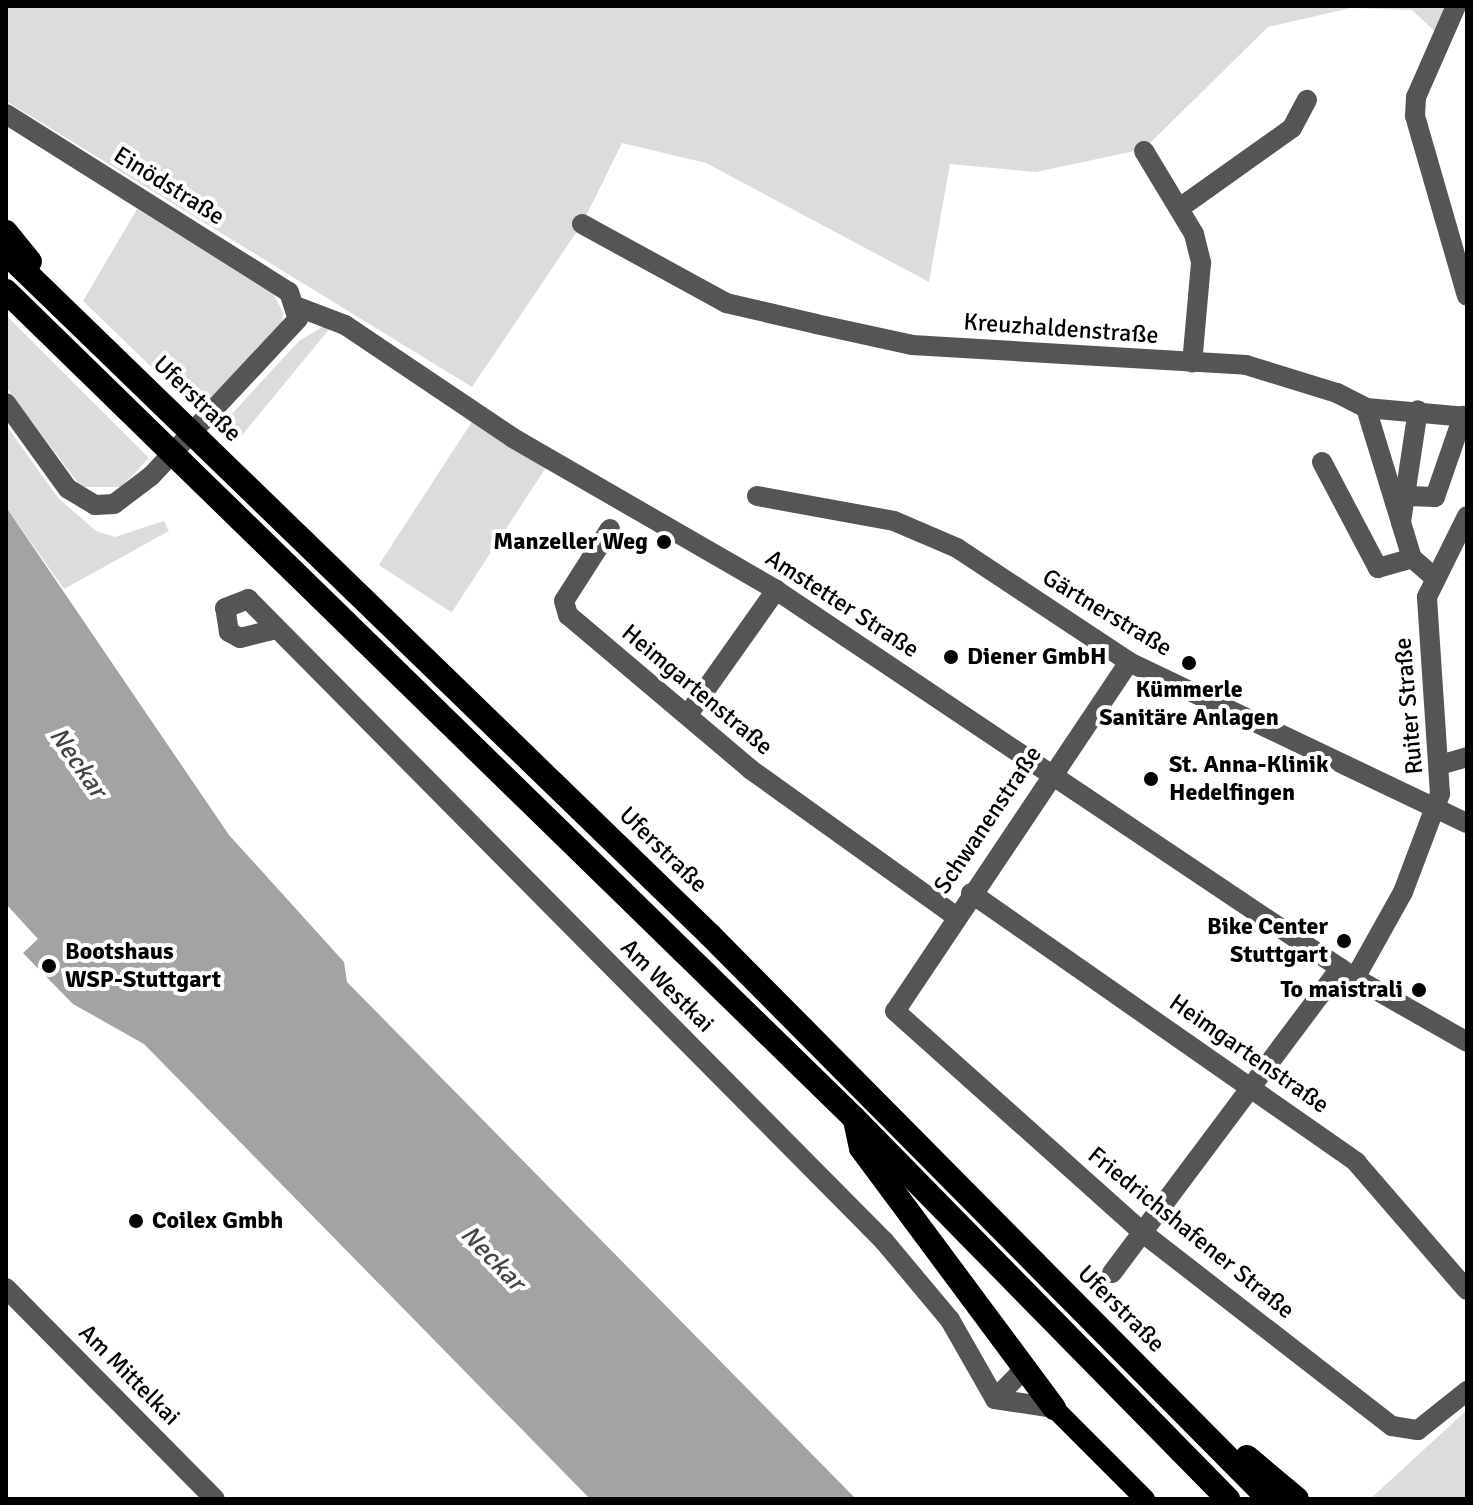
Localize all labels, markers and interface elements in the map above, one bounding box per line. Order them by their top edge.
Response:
street label: Einödstraße [108,141,230,231]
street label: Kreuzhaldenstraße [963,308,1159,350]
street label: Uferstraße [147,350,247,448]
place label: Manzeller Weg [493,528,648,556]
marker: Manzeller Weg [655,533,673,551]
street label: Amstetter Straße [760,544,924,664]
street label: Gärtnerstraße [1037,563,1177,663]
street label: Heimgartenstraße [616,619,778,761]
street label: Ruiter Straße [1389,636,1429,776]
place label: Diener GmbH [967,643,1106,671]
marker: Diener GmbH [942,648,960,666]
marker: Kümmerle Sanitäre Anlagen [1180,654,1198,672]
place label: Kümmerle Sanitäre Anlagen [1099,676,1279,732]
water label: Neckar [42,722,112,804]
street label: Schwanenstraße [928,741,1048,899]
place label: St. Anna-Klinik Hedelfingen [1169,751,1329,807]
marker: St. Anna-Klinik Hedelfingen [1140,768,1162,790]
street label: Uferstraße [613,801,713,899]
place label: Bike Center Stuttgart [1207,913,1328,969]
marker: Bike Center Stuttgart [1335,932,1353,950]
street label: Am Westkai [614,933,720,1039]
place label: Bootshaus WSP-Stuttgart [65,938,221,994]
marker: Bootshaus WSP-Stuttgart [40,957,58,975]
place label: To maistrali [1280,976,1403,1004]
marker: To maistrali [1410,981,1428,999]
street label: Heimgartenstraße [1164,988,1334,1120]
street label: Friedrichshafener Straße [1082,1141,1300,1325]
place label: Coilex Gmbh [152,1207,283,1235]
marker: Coilex Gmbh [127,1212,145,1230]
water label: Neckar [453,1220,531,1298]
street label: Uferstraße [1071,1259,1171,1359]
street label: Am Mittelkai [72,1318,186,1432]

